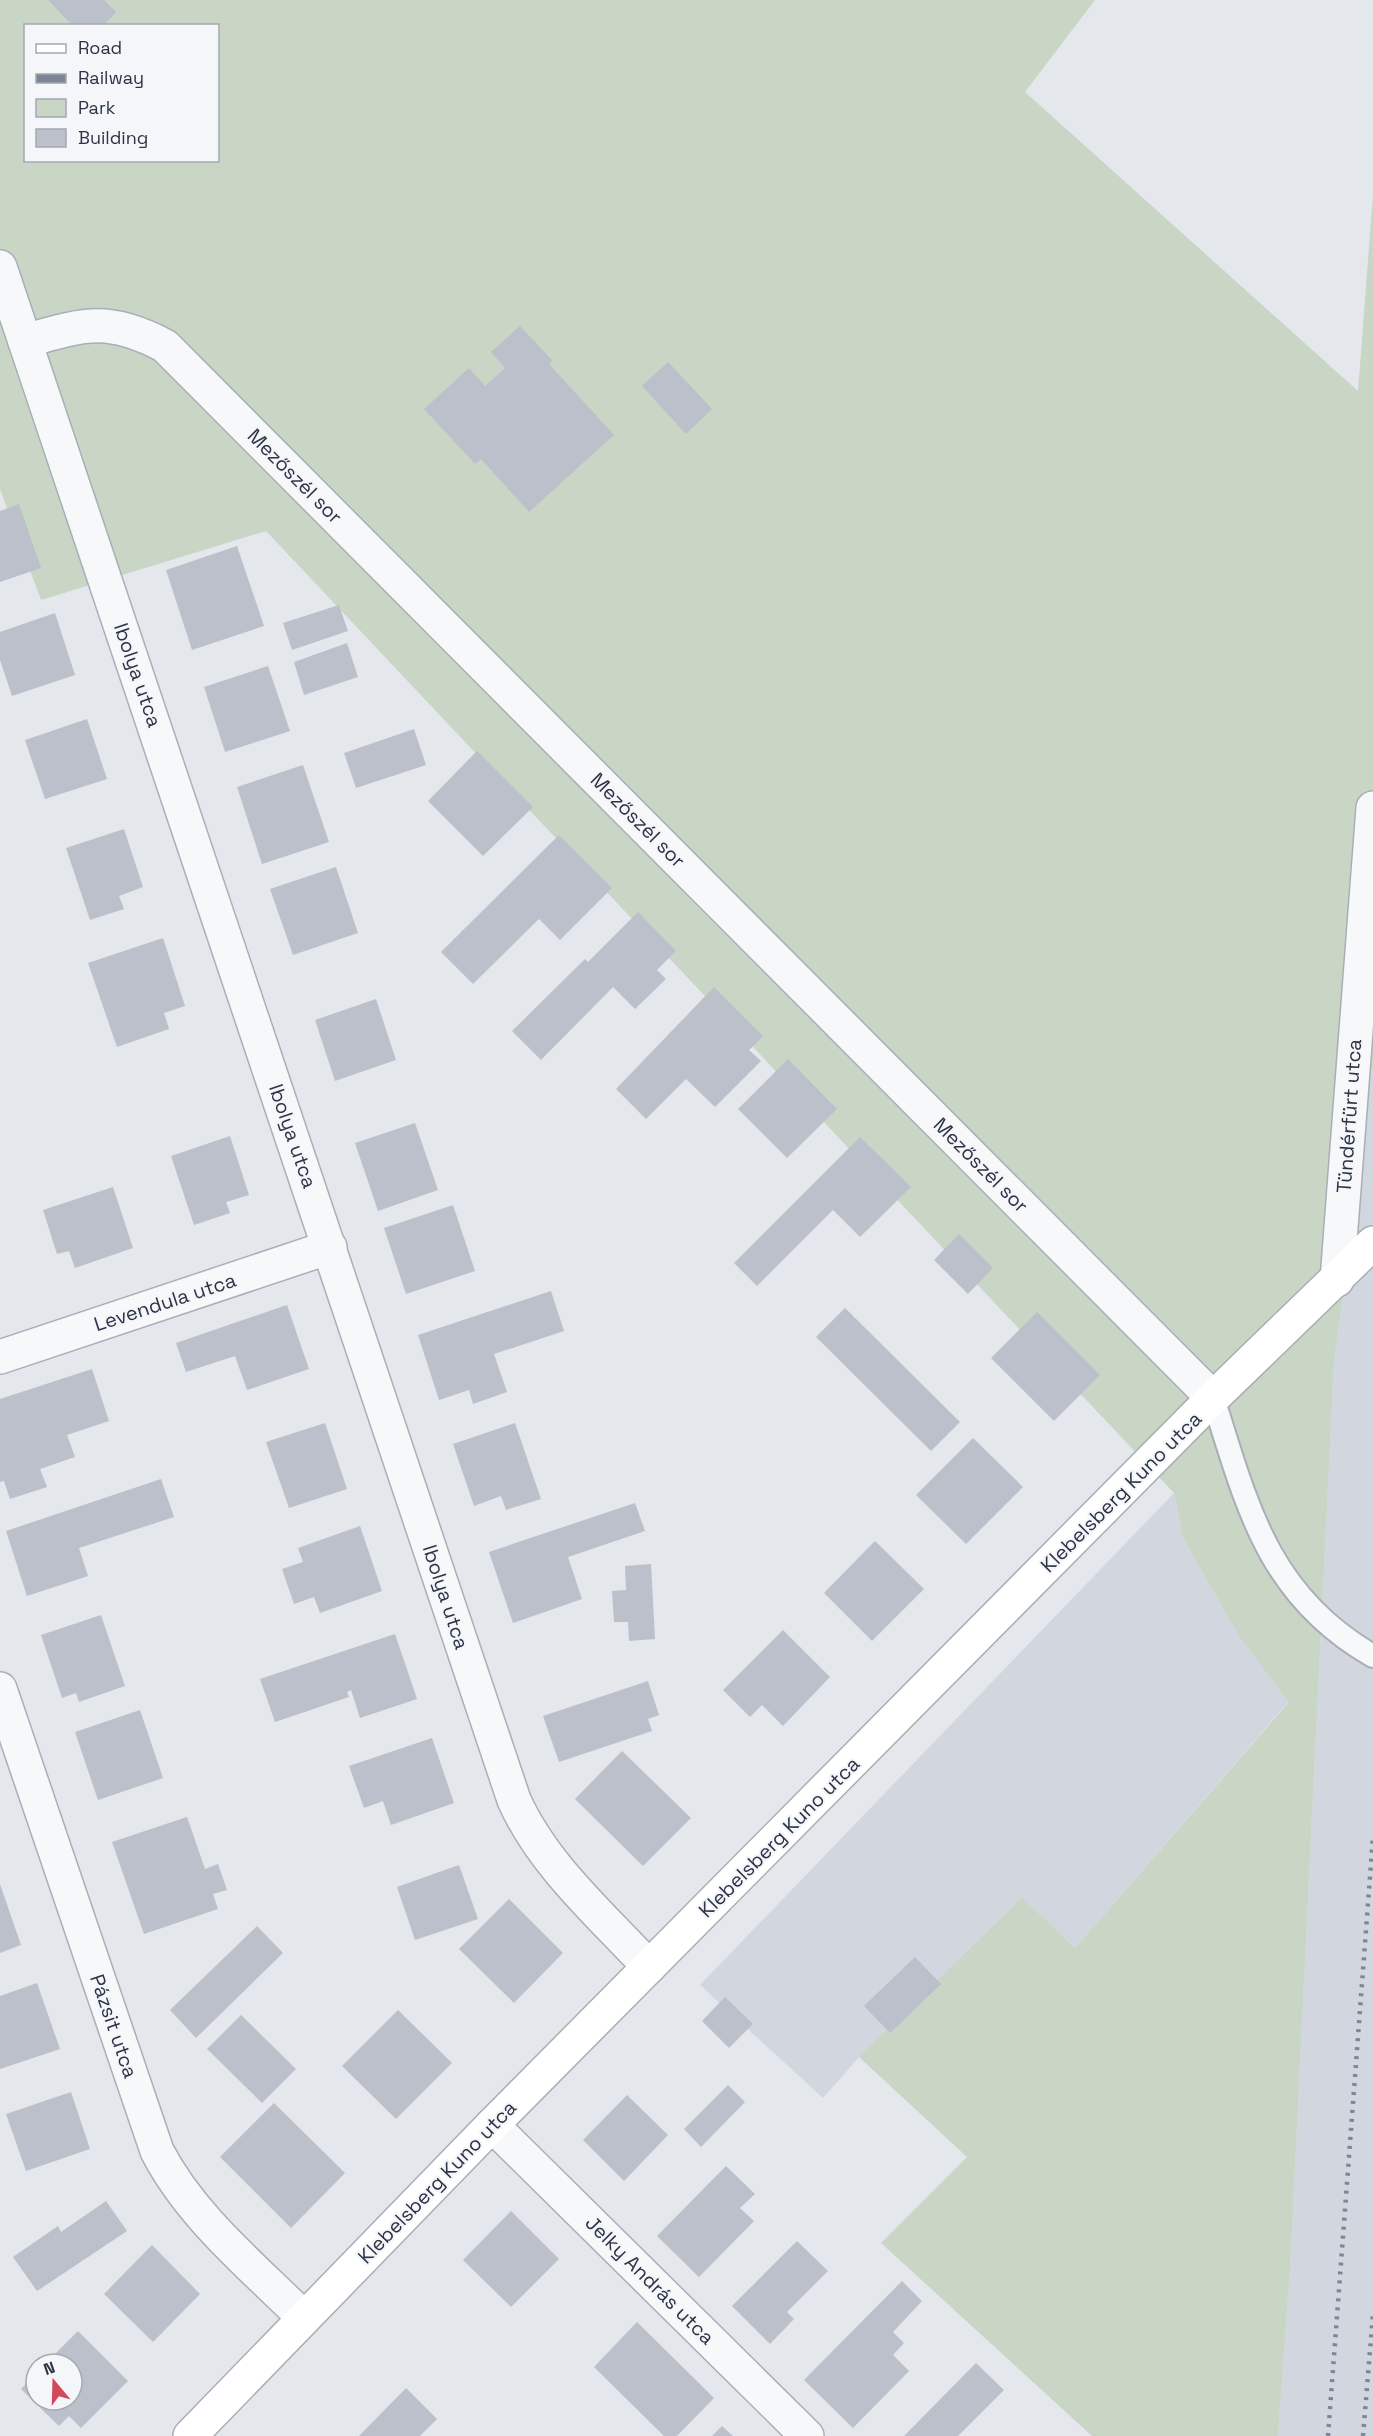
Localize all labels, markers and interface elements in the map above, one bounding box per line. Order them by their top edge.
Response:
legend [24,24,219,162]
text: Road [78,36,122,59]
text: Railway [78,66,144,89]
text: Park [78,96,116,119]
text: Building [78,126,148,149]
street label: Mezőszél sor [242,423,348,529]
street label: Ibolya utca [108,619,168,731]
street label: Mezőszél sor [585,767,691,873]
street label: Tündérfürt utca [1331,1038,1367,1194]
street label: Ibolya utca [263,1080,323,1192]
street label: Mezőszél sor [928,1112,1034,1218]
street label: Levendula utca [91,1267,239,1337]
street label: Klebelsberg Kuno utca [1035,1406,1207,1578]
street label: Ibolya utca [417,1541,475,1653]
street label: Klebelsberg Kuno utca [693,1751,865,1923]
street label: Pázsit utca [84,1971,144,2081]
street label: Klebelsberg Kuno utca [352,2095,522,2269]
street label: Jelky András utca [580,2210,720,2350]
north arrow [24,2352,84,2412]
text: N [41,2357,58,2380]

